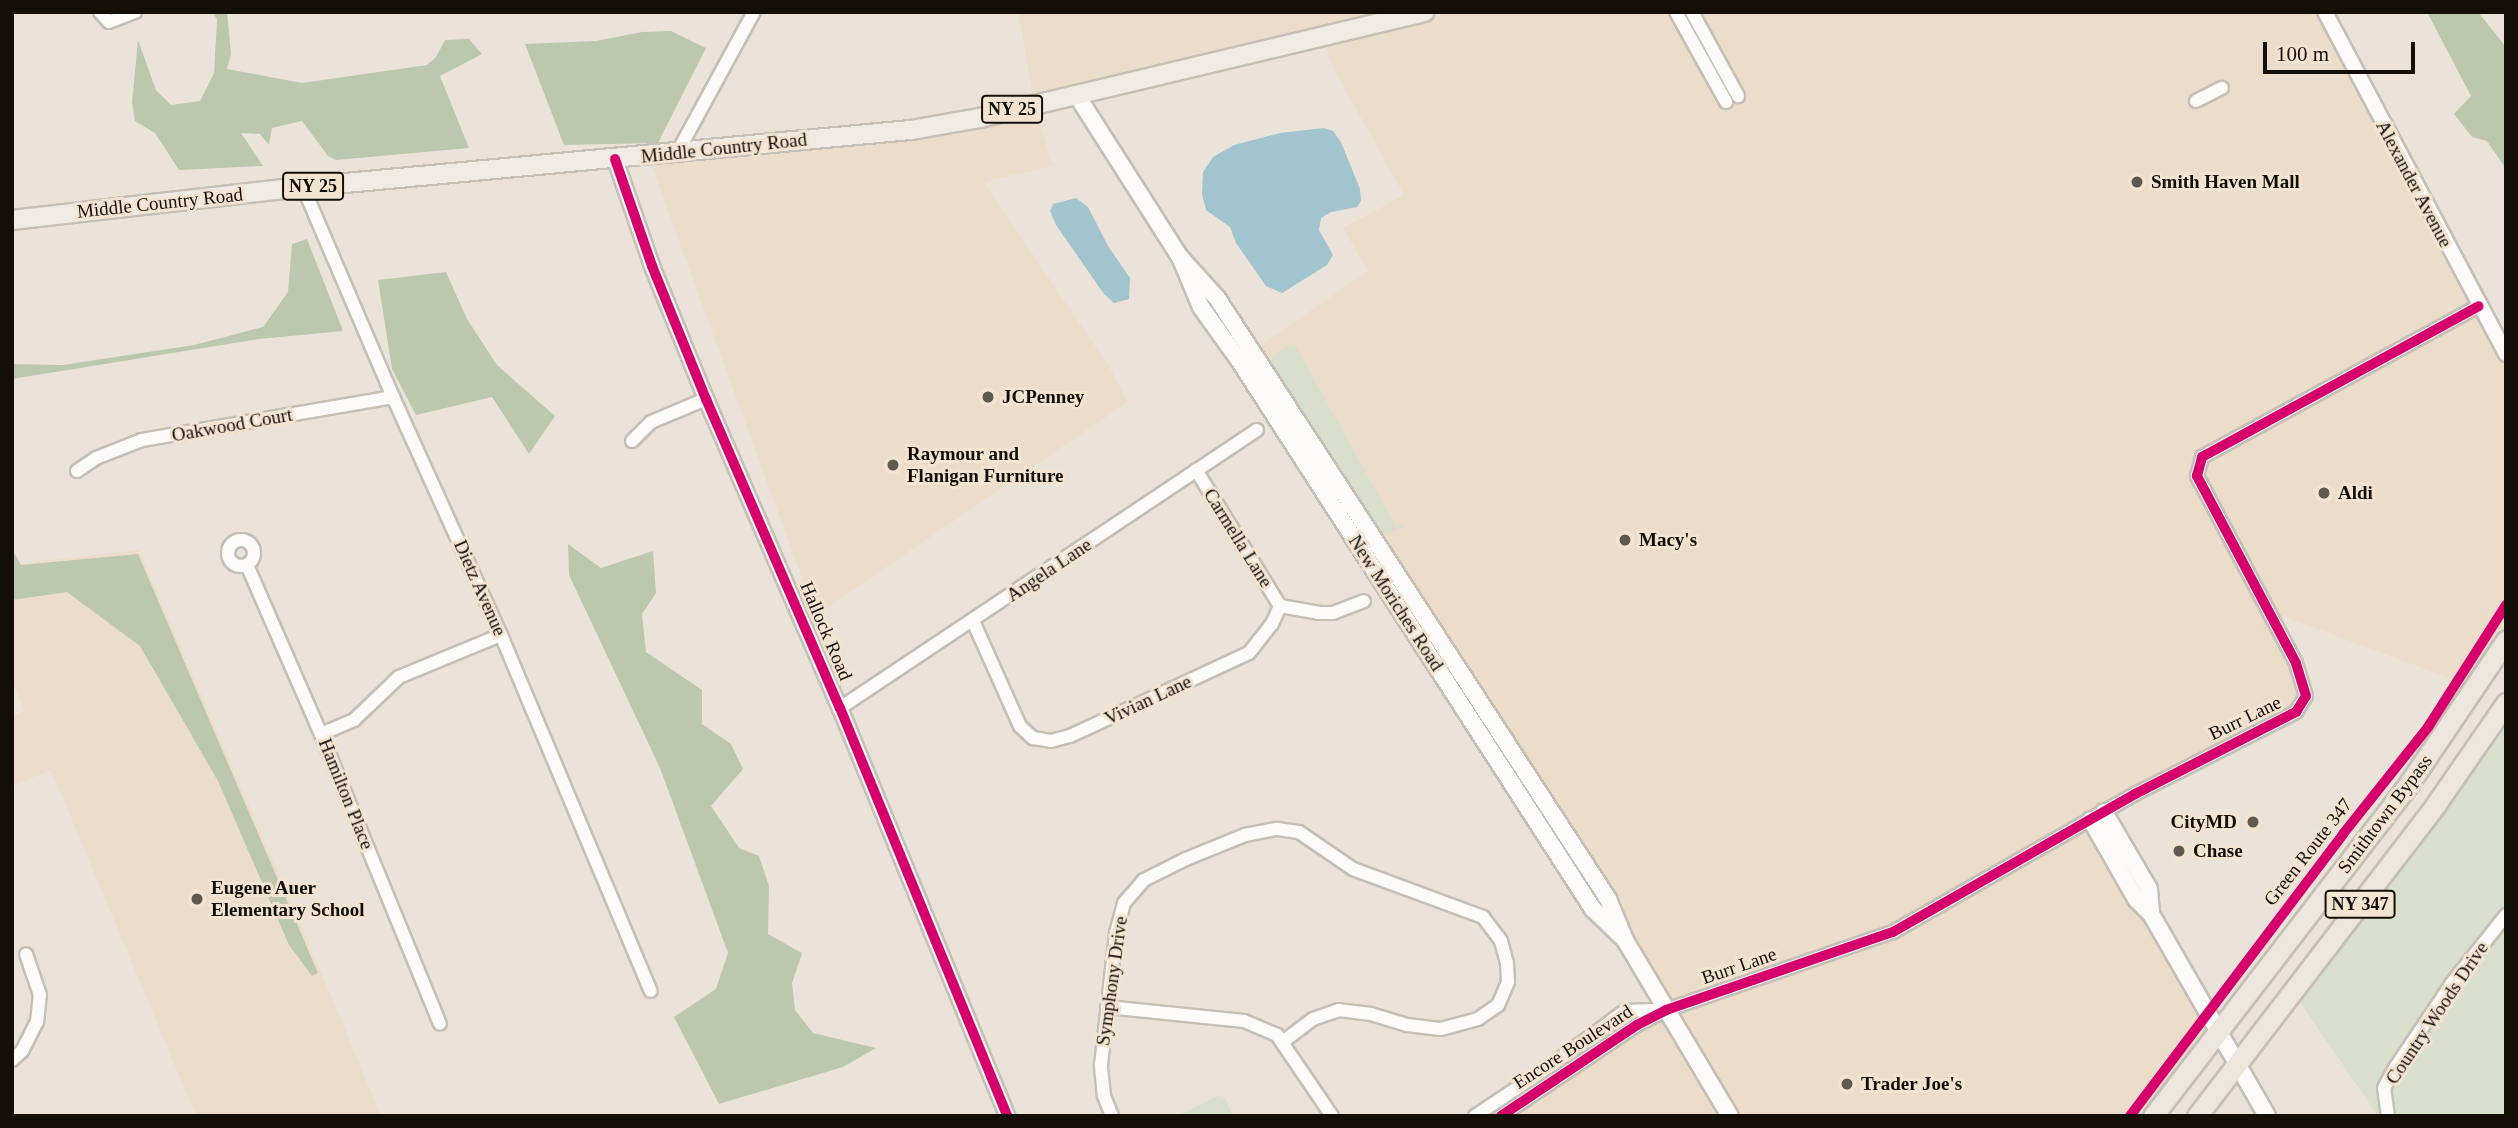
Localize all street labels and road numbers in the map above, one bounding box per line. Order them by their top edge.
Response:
road number: NY 25 [981,94,1044,124]
street label: Alexander Avenue [2371,116,2457,252]
street label: Middle Country Road [640,128,808,168]
road number: NY 25 [282,172,344,201]
street label: Middle Country Road [76,183,244,223]
street label: Oakwood Court [170,403,294,447]
street label: Carmella Lane [1199,484,1277,592]
street label: New Moriches Road [1344,531,1448,675]
street label: Angela Lane [1002,533,1096,607]
street label: Dietz Avenue [449,536,511,640]
street label: Hallock Road [795,578,857,684]
street label: Vivian Lane [1101,670,1195,730]
street label: Burr Lane [2205,691,2285,745]
street label: Hamilton Place [313,735,379,853]
street label: Smithtown Bypass [2333,750,2437,878]
street label: Green Route 347 [2259,794,2357,910]
road number: NY 347 [2323,890,2397,918]
street label: Symphony Drive [1092,915,1132,1047]
street label: Country Woods Drive [2381,937,2493,1089]
street label: Burr Lane [1699,943,1779,989]
street label: Encore Boulevard [1509,1000,1637,1094]

